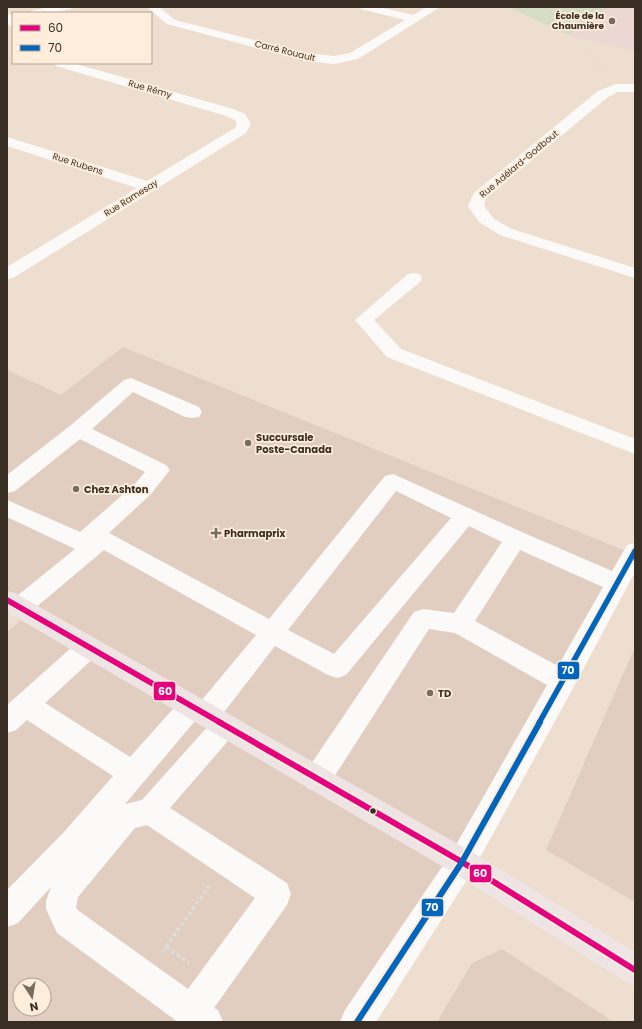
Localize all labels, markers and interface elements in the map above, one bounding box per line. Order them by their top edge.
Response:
place label: École de la Chaumière [552,10,604,32]
legend [12,12,152,64]
marker: École de la Chaumière [607,16,617,26]
text: 60 [48,19,63,36]
street label: Carré Rouault [253,38,317,64]
text: 70 [48,39,62,56]
street label: Rue Rémy [127,77,173,101]
street label: Rue Adélard-Godbout [477,127,561,201]
street label: Rue Rubens [51,150,105,178]
street label: Rue Ramesay [102,177,160,219]
place label: Succursale Poste-Canada [256,430,332,457]
marker: Succursale Poste-Canada [243,438,253,448]
place label: Chez Ashton [84,482,149,497]
marker: Chez Ashton [71,484,81,494]
place label: Pharmaprix [224,526,285,541]
marker: Pharmaprix [211,528,221,538]
line badge: 70 [557,661,580,680]
text: 70 [561,662,575,678]
line badge: 60 [153,681,176,701]
text: 60 [158,683,172,699]
place label: TD [438,686,451,701]
marker: TD [425,688,435,698]
unlabelled marker [368,806,378,816]
line badge: 60 [469,864,492,883]
text: 60 [473,865,487,881]
line badge: 70 [421,898,444,917]
text: 70 [425,899,439,915]
north arrow [12,977,52,1017]
text: N [28,998,40,1015]

